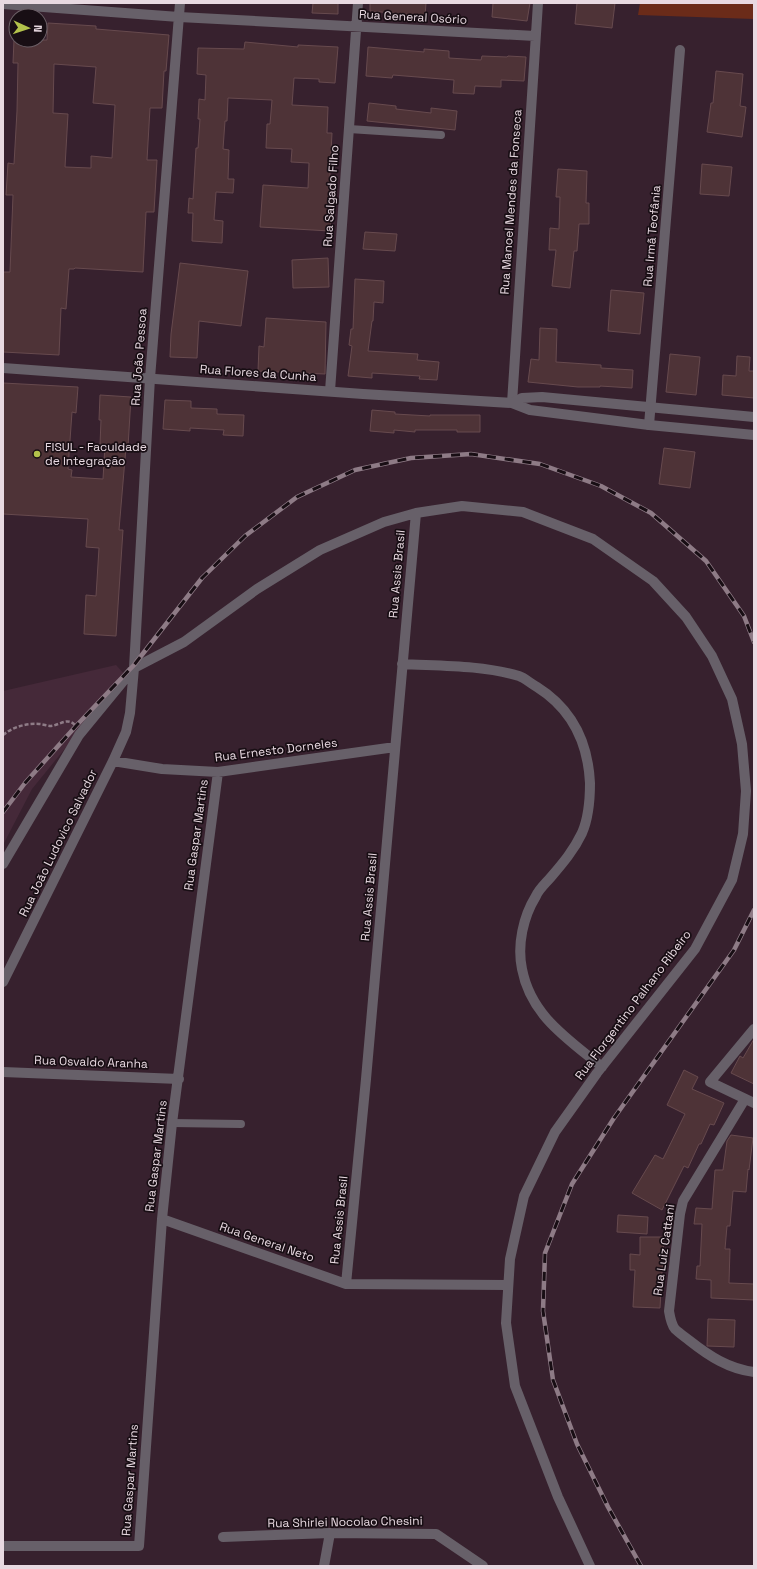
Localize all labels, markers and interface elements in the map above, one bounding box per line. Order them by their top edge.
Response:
street label: Rua General Osório [359,6,467,28]
north arrow [8,8,48,48]
text: N [31,24,45,33]
street label: Rua Manoel Mendes da Fonseca [497,109,525,295]
street label: Rua Salgado Filho [319,145,343,247]
street label: Rua Irmã Teofânia [640,185,664,287]
street label: Rua João Pessoa [128,308,150,406]
street label: Rua Flores da Cunha [199,361,317,385]
place label: FISUL - Faculdade de Integração [45,439,147,469]
marker: FISUL - Faculdade de Integração [32,449,42,459]
street label: Rua Assis Brasil [385,529,409,619]
street label: Rua Ernesto Dorneles [214,735,338,765]
street label: Rua João Ludovico Salvador [15,766,101,919]
street label: Rua Gaspar Martins [180,778,212,892]
street label: Rua Assis Brasil [357,852,381,942]
street label: Rua Florgentino Palhano Ribeiro [571,927,695,1083]
street label: Rua Osvaldo Aranha [34,1052,148,1072]
street label: Rua Gaspar Martins [141,1099,171,1213]
street label: Rua Assis Brasil [326,1175,352,1265]
street label: Rua Luiz Cattani [650,1203,678,1297]
street label: Rua General Neto [218,1218,316,1266]
street label: Rua Gaspar Martins [118,1423,142,1537]
street label: Rua Shirlei Nocolao Chesini [267,1513,423,1531]

